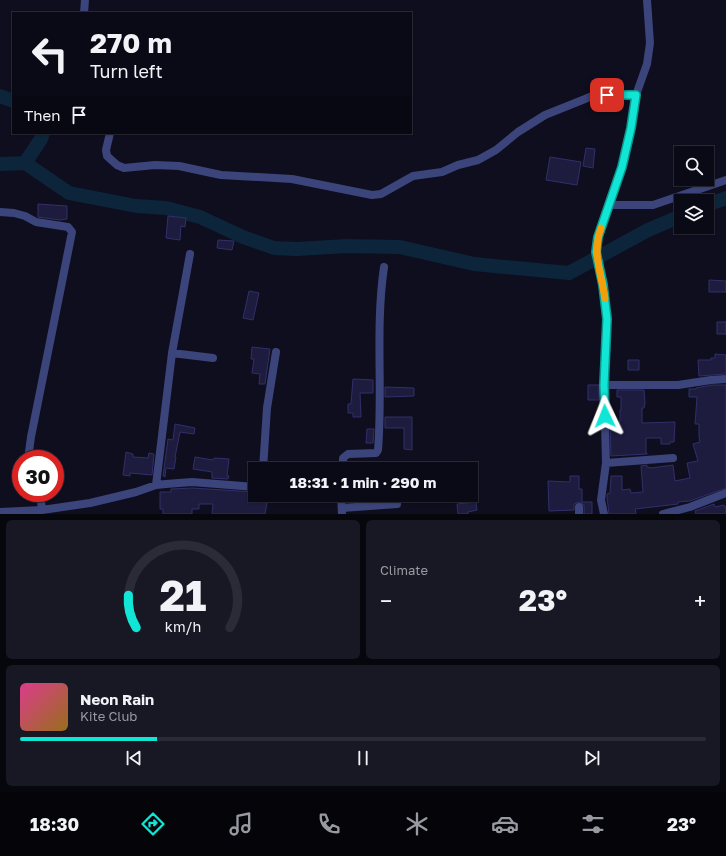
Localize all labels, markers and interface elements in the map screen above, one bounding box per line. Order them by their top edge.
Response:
text: 270 m [90,26,172,59]
icon: left [24,28,76,80]
text: Turn left [90,60,163,82]
pin [590,78,624,112]
icon: arrive [596,84,618,106]
icon: arrive [68,104,90,126]
text: Then [24,106,60,124]
map controls [674,146,714,234]
button: search [674,146,714,186]
button: layers [674,194,714,234]
position arrow [584,395,626,437]
speed limit sign: 30 [12,450,64,502]
text: 18:31 · 1 min · 290 m [290,473,436,491]
text: Climate [380,562,428,578]
text: 21 [160,569,206,619]
text: 23° [519,582,567,618]
text: − [380,587,392,614]
text: + [694,587,706,614]
text: km/h [165,617,201,634]
text: Neon Rain [80,690,154,708]
text: Kite Club [80,708,137,724]
icon: previous [123,747,145,769]
icon: pause [352,747,374,769]
icon: next [581,747,603,769]
icon: directions [139,810,167,838]
icon: music [227,810,255,838]
icon: phone [315,810,343,838]
icon: climate [403,810,431,838]
icon: car [491,810,519,838]
icon: filters [579,810,607,838]
text: 18:30 [30,813,79,835]
text: 23° [667,813,696,835]

